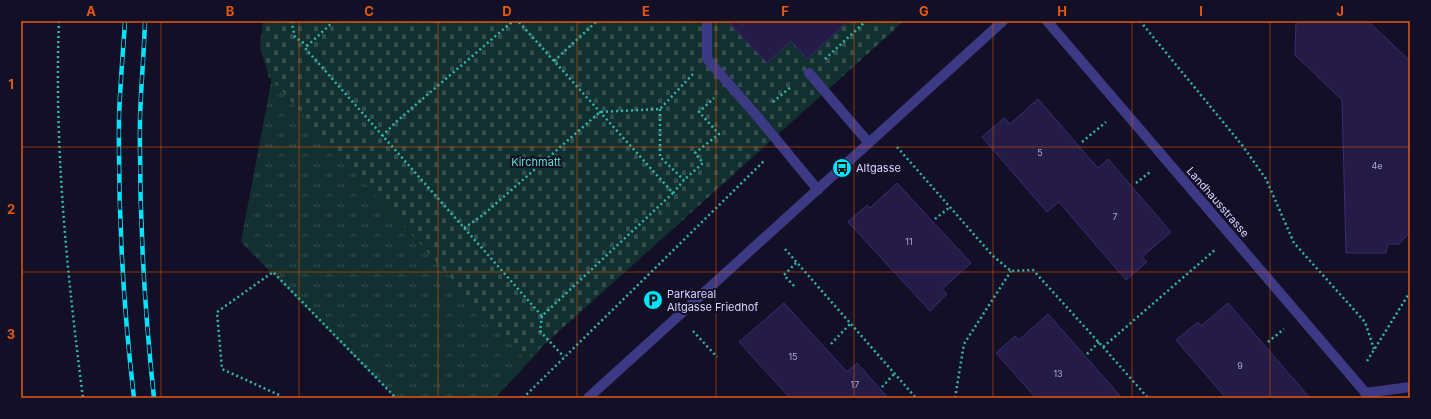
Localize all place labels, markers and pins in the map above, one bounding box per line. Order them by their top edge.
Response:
bus stop icon: Altgasse [831,157,853,179]
place label: Altgasse [856,161,901,175]
place label: Parkareal Altgasse Friedhof [667,287,758,314]
parking icon: Parkareal Altgasse Friedhof [642,289,664,311]

